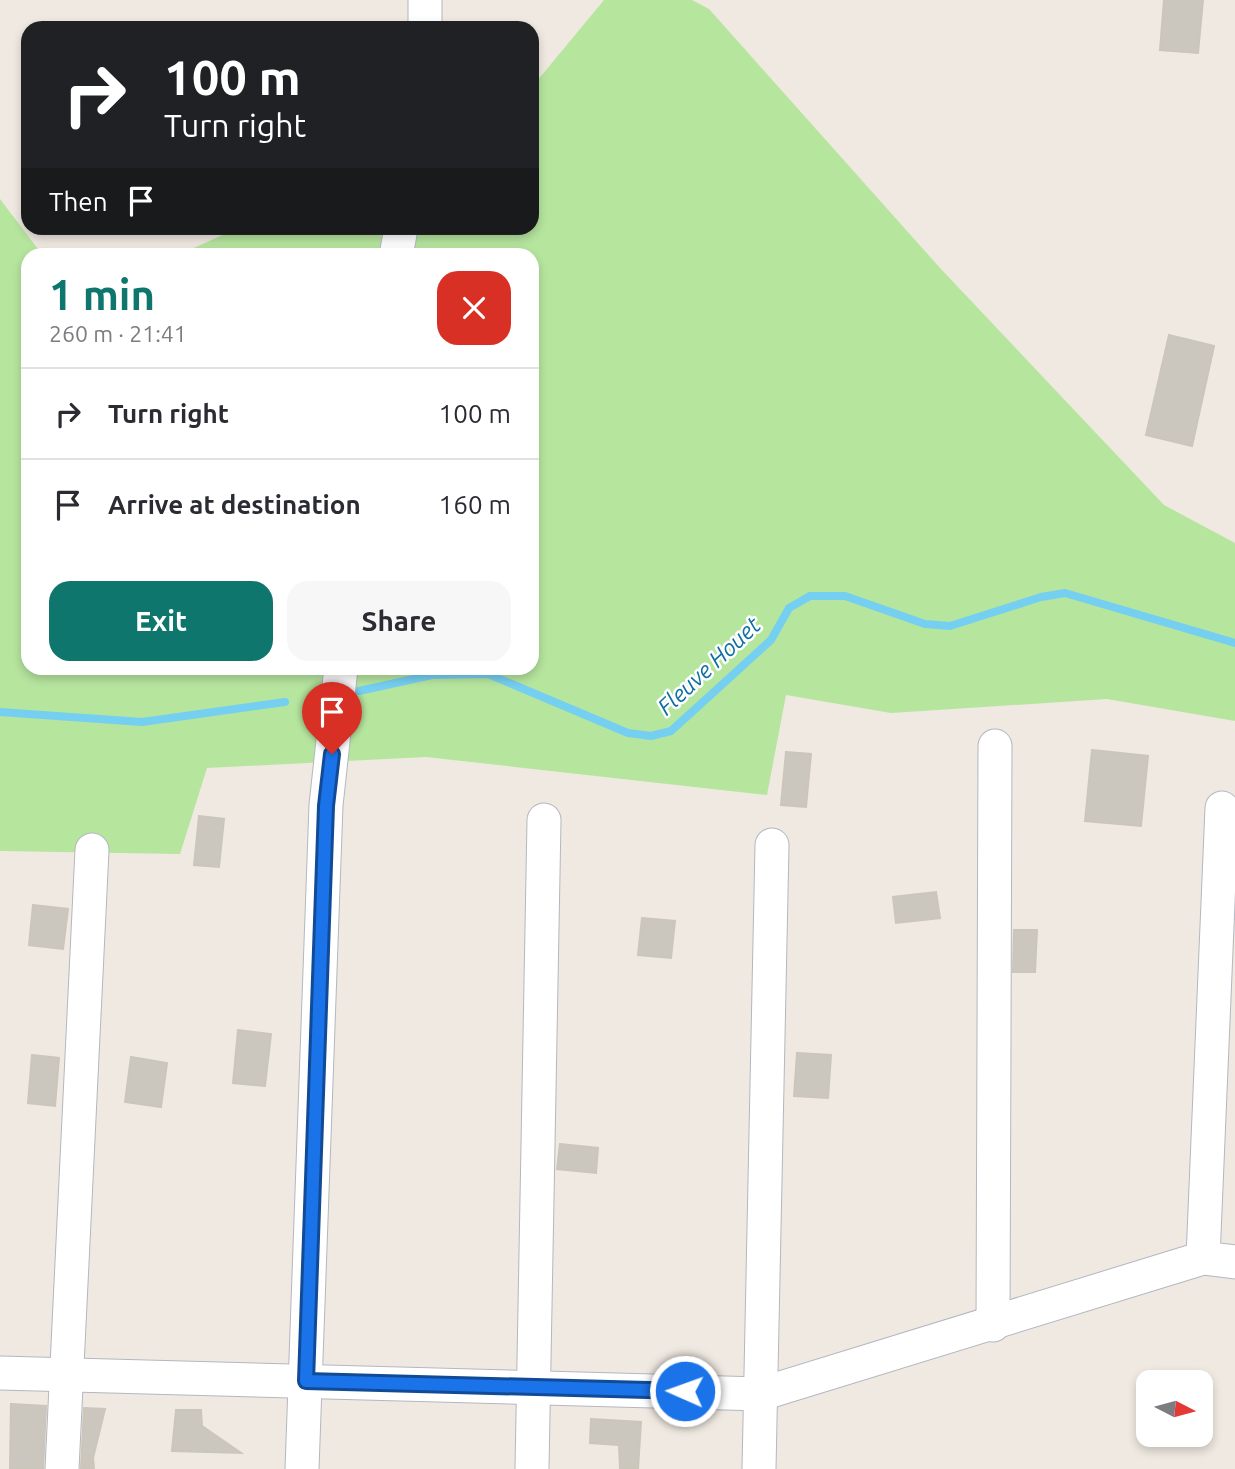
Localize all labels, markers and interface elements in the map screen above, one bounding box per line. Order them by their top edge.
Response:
icon: right [49,49,140,140]
text: 100 m [164,49,301,104]
text: Turn right [164,107,306,143]
icon: arrive [122,182,160,220]
text: Then [49,187,108,216]
text: 1 min [49,271,155,318]
button: close [437,271,511,345]
text: 260 m · 21:41 [49,321,187,346]
icon: right [49,395,87,433]
text: Turn right [108,399,229,428]
text: 100 m [439,399,511,428]
icon: arrive [49,486,87,524]
text: Arrive at destination [108,490,361,519]
text: 160 m [439,490,511,519]
button: Exit [49,581,273,661]
button: Share [287,581,511,661]
water label: Fleuve Houet [652,611,766,719]
pin [302,682,362,754]
icon: arrive [313,693,351,731]
position arrow [648,1354,722,1428]
north arrow [1136,1370,1213,1447]
map controls [1136,1370,1213,1447]

